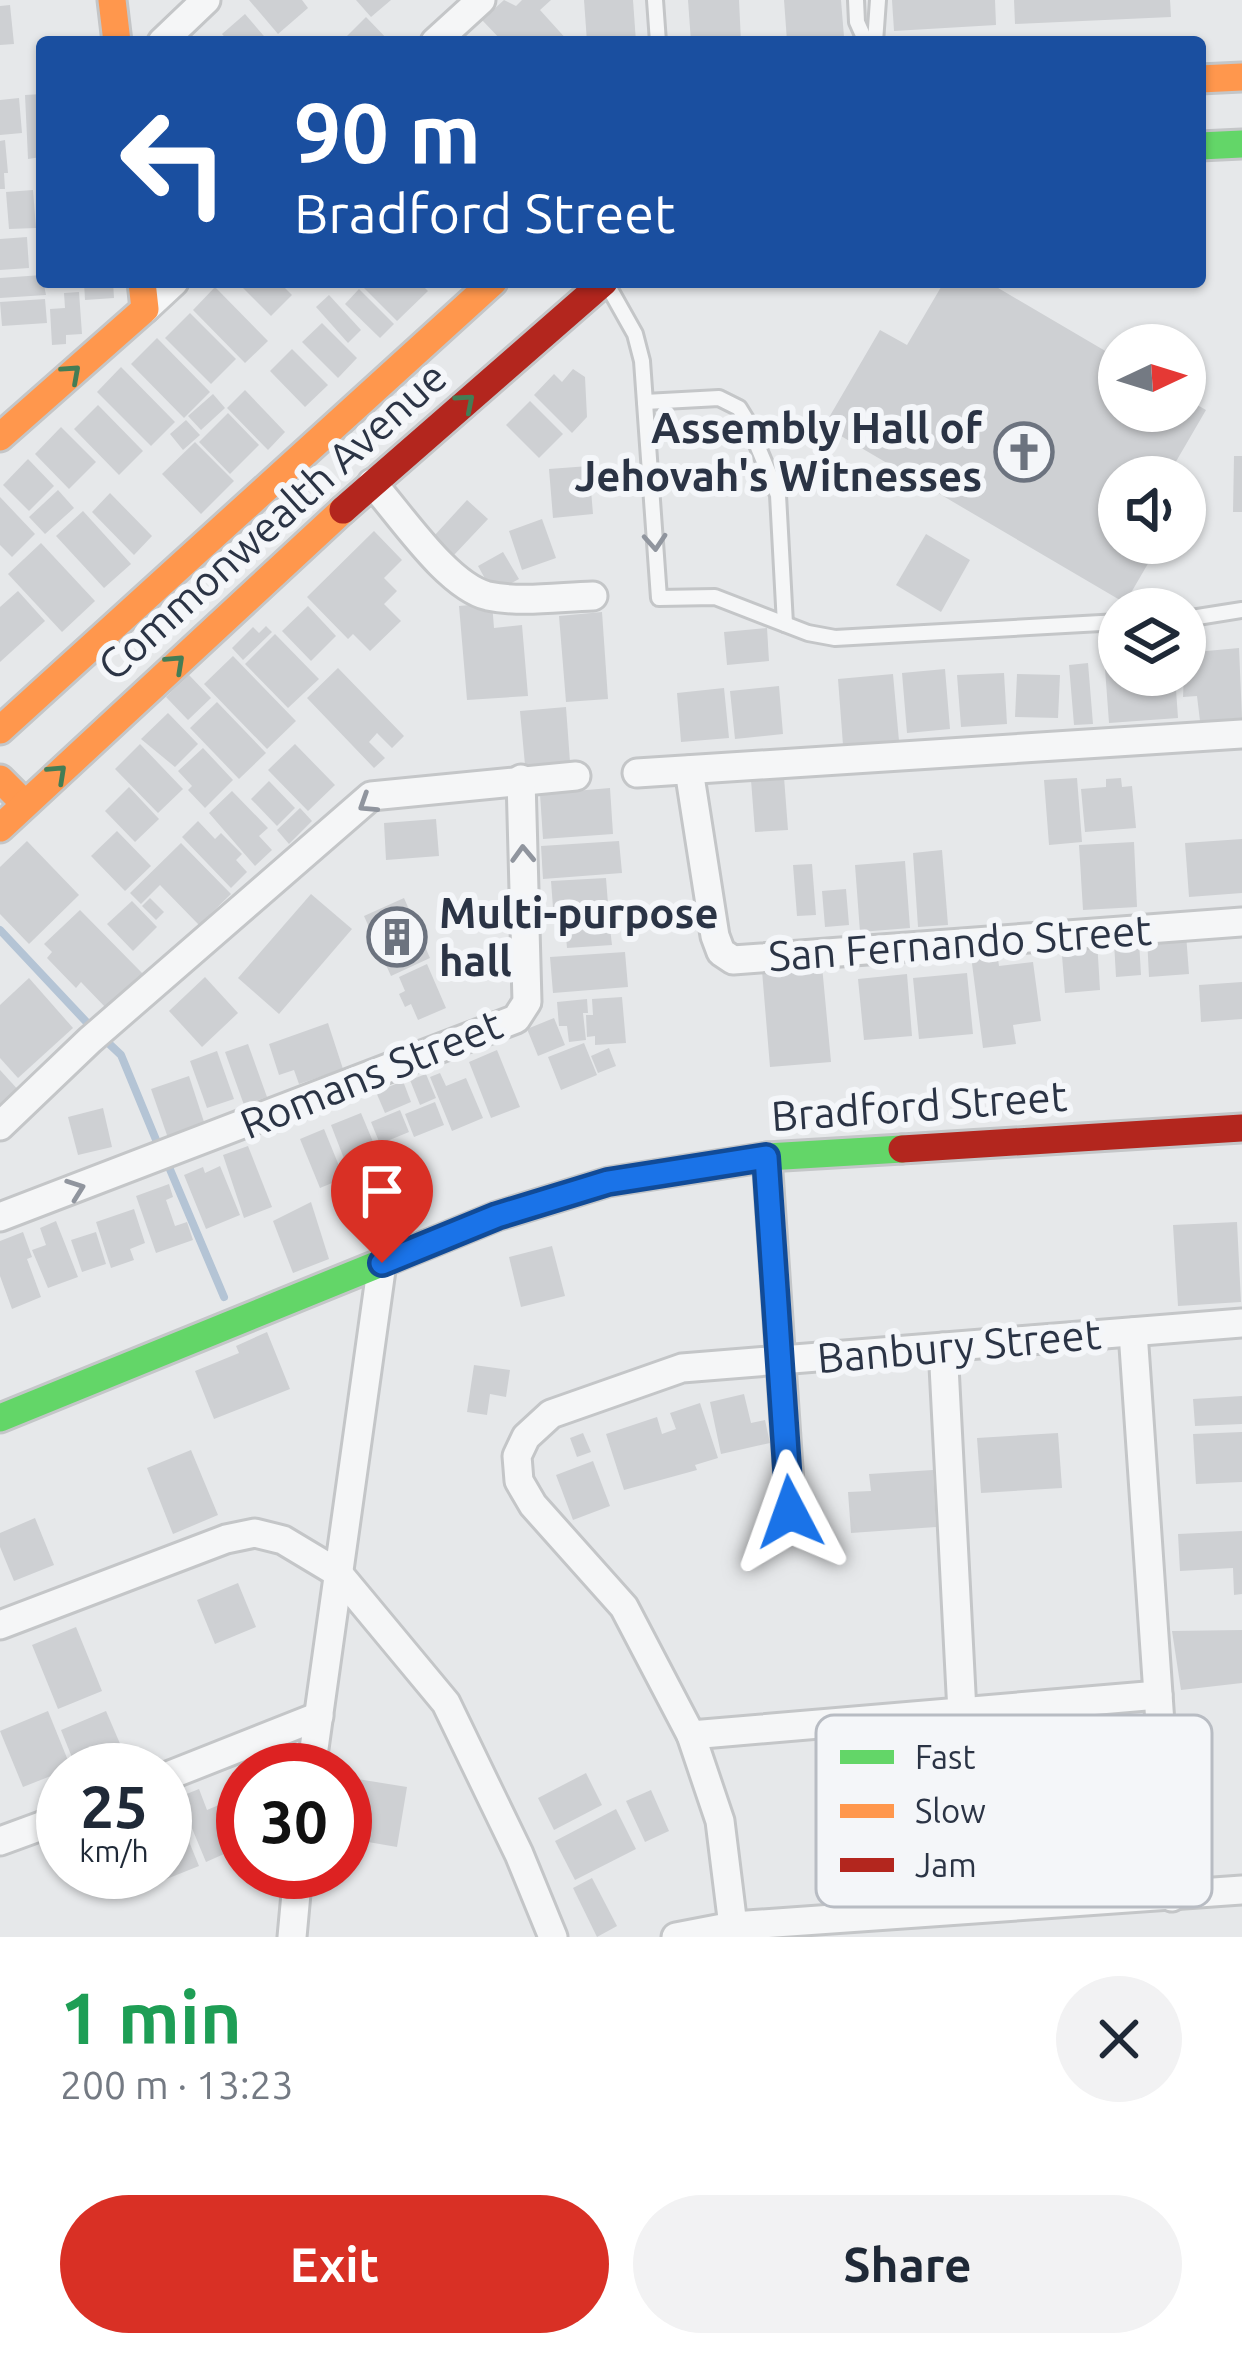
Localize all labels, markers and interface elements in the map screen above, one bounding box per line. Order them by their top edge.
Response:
icon: left [96,84,252,240]
text: 90 m [294,85,481,179]
text: Bradford Street [294,183,675,243]
north arrow [1098,324,1206,432]
map controls [1098,324,1206,696]
street label: Commonwealth Avenue [88,352,455,689]
one-way arrow [59,366,80,387]
one-way arrow [452,394,474,416]
place label: Assembly Hall of Jehovah's Witnesses [574,404,983,499]
church icon: Assembly Hall of Jehovah's Witnesses [993,421,1055,483]
button: sound [1098,456,1206,564]
one-way arrow [641,533,667,552]
button: layers [1098,588,1206,696]
one-way arrow [163,655,184,677]
one-way arrow [44,766,65,787]
one-way arrow [358,790,380,812]
one-way arrow [511,844,537,863]
place label: Multi-purpose hall [439,889,719,984]
building icon: Multi-purpose hall [366,906,428,968]
street label: San Fernando Street [767,906,1153,979]
street label: Romans Street [233,1000,508,1147]
street label: Bradford Street [769,1072,1069,1139]
pin [331,1140,433,1263]
icon: arrive [349,1158,415,1224]
one-way arrow [64,1179,85,1203]
street label: Banbury Street [815,1310,1103,1381]
position arrow [727,1449,853,1575]
legend [816,1715,1212,1907]
text: Fast [915,1738,975,1775]
speed limit sign: 30 [216,1743,372,1899]
text: 25 [80,1772,148,1839]
text: Slow [915,1792,986,1829]
text: km/h [79,1834,149,1868]
text: Jam [915,1846,977,1883]
button: close [1056,1976,1182,2102]
text: 1 min [60,1977,242,2058]
text: 200 m · 13:23 [60,2063,294,2106]
button: Exit [60,2195,609,2333]
button: Share [633,2195,1182,2333]

